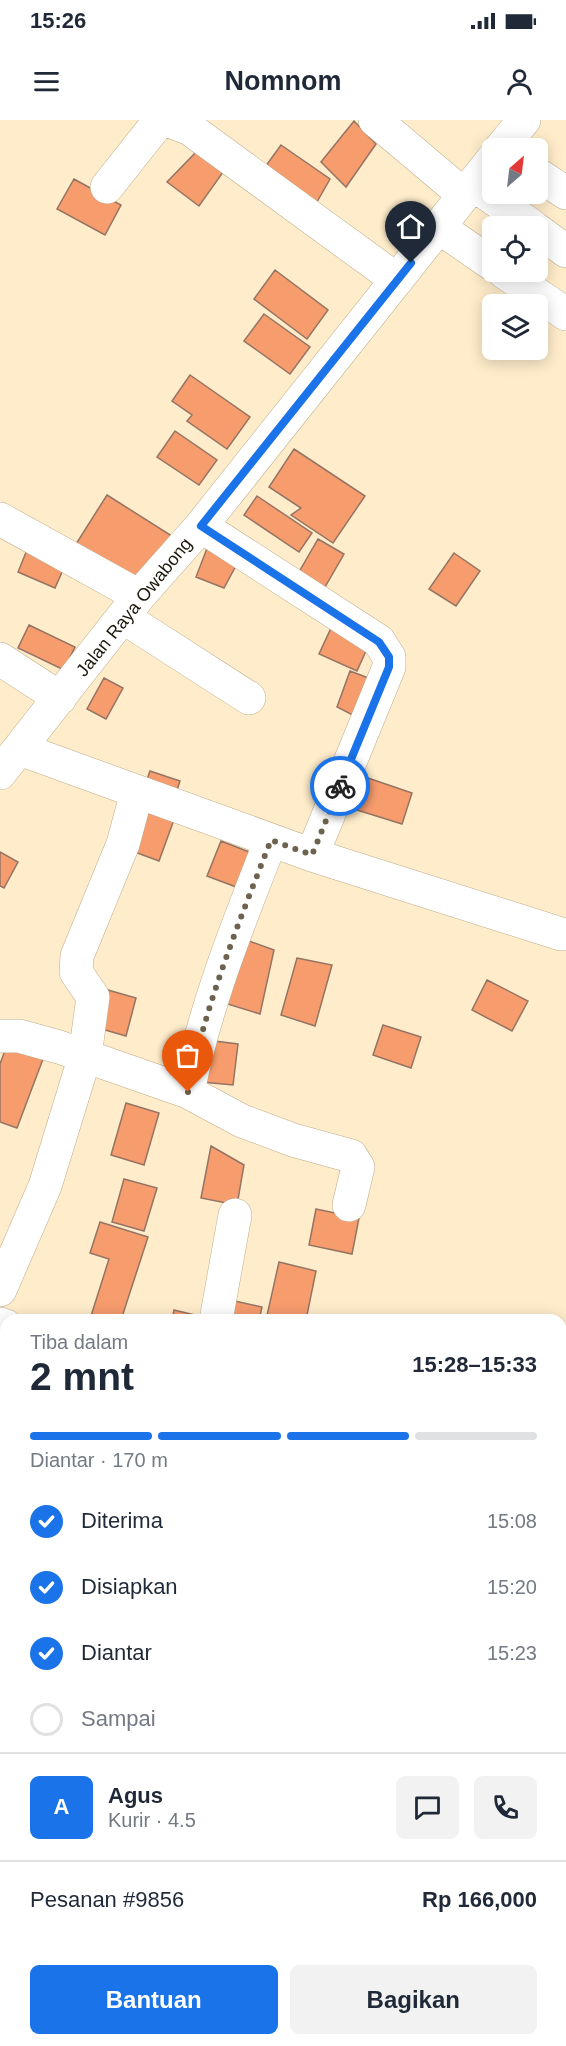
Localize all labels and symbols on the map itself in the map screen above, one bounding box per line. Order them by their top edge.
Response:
north arrow [482,138,548,204]
pin [385,201,436,263]
street label: Jalan Raya Owabong [72,534,196,680]
courier [310,756,370,816]
pin [162,1030,213,1092]

